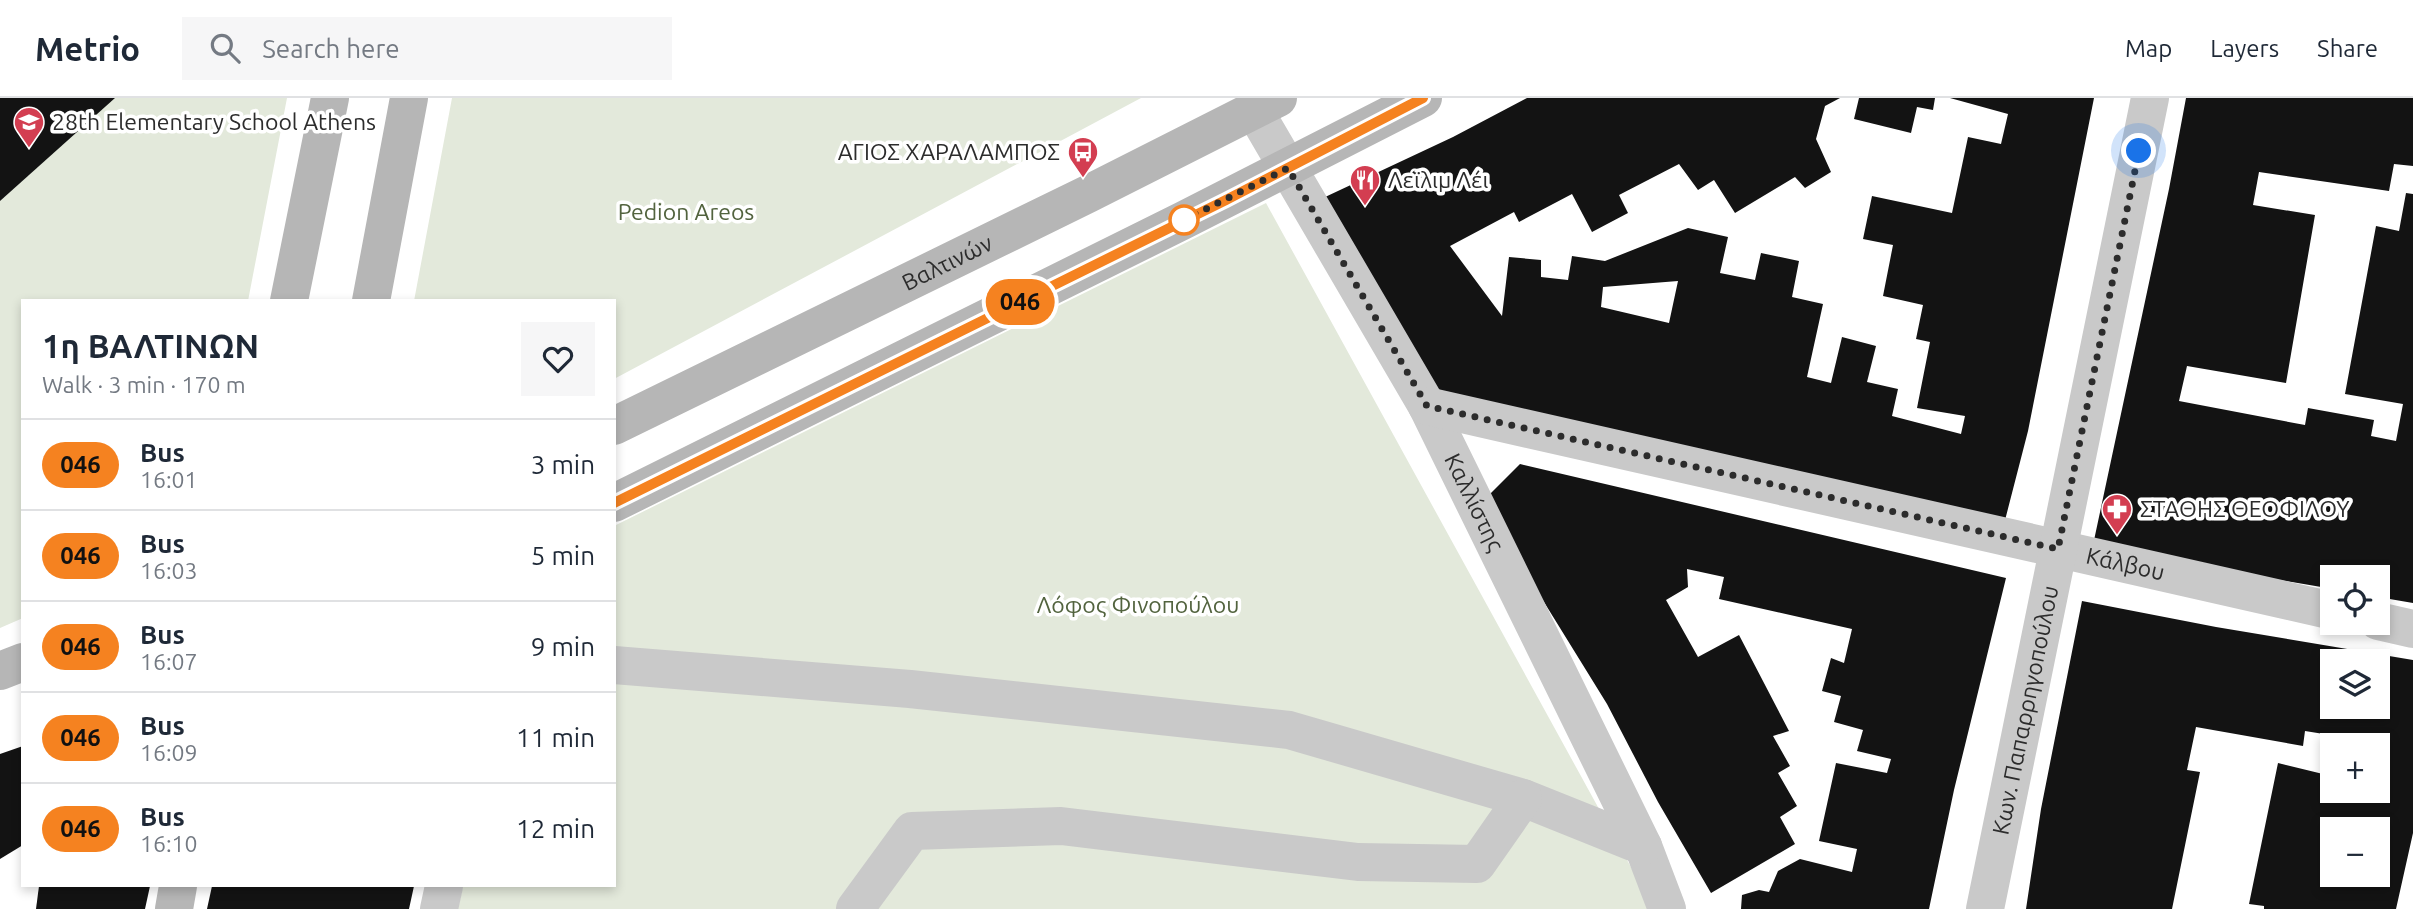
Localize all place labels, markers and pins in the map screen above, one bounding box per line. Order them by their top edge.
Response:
school or university icon: 28th Elementary School Athens [12,105,46,149]
place label: 28th Elementary School Athens [52,109,376,134]
bus stop icon: ΑΓΙΟΣ ΧΑΡΑΛΑΜΠΟΣ [1066,135,1100,179]
place label: ΑΓΙΟΣ ΧΑΡΑΛΑΜΠΟΣ [838,139,1060,164]
restaurant icon: Λεϊλιμ Λέι [1348,163,1382,207]
place label: Λεϊλιμ Λέι [1388,167,1489,192]
unlabelled marker [1169,205,1199,235]
pharmacy icon: ΣΤΑΘΗΣ ΘΕΟΦΙΛΟΥ [2100,492,2134,536]
place label: ΣΤΑΘΗΣ ΘΕΟΦΙΛΟΥ [2140,496,2350,521]

